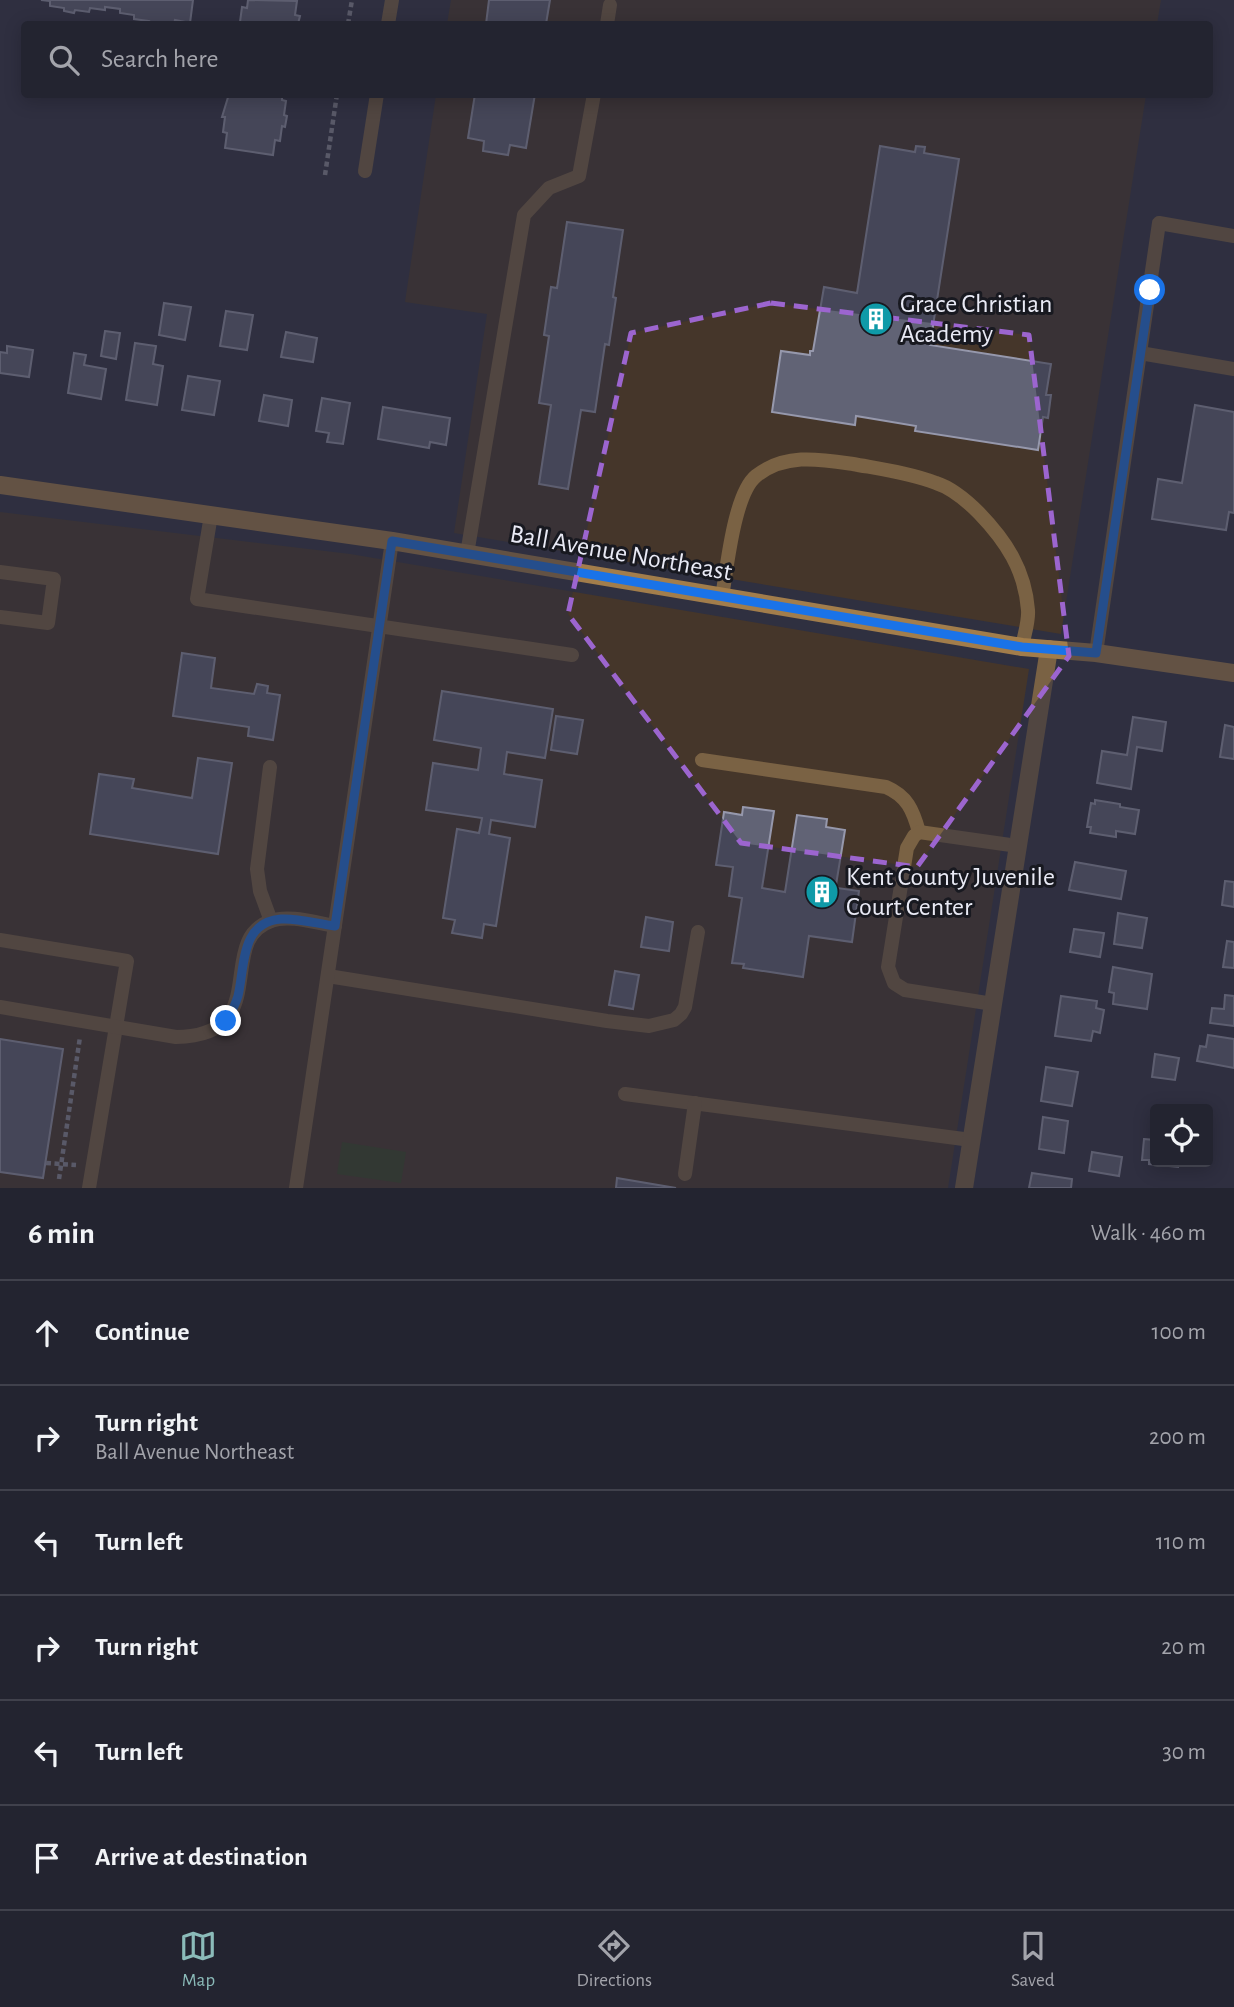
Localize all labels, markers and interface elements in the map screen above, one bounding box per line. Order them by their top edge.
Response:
search box [21,21,1213,98]
icon: search [45,41,83,79]
text: Search here [101,46,219,72]
route start [1134,274,1165,305]
place label: Grace Christian Academy [900,291,1052,347]
building icon: Grace Christian Academy [857,300,895,338]
street label: Ball Avenue Northeast [508,521,734,585]
place label: Kent County Juvenile Court Center [846,864,1055,920]
building icon: Kent County Juvenile Court Center [803,873,841,911]
route end [210,1005,241,1036]
map controls [1150,1104,1213,1167]
button: locate [1150,1104,1213,1167]
text: 6 min [28,1219,95,1249]
text: Walk · 460 m [1091,1222,1206,1245]
icon: ahead [28,1314,66,1352]
text: Continue [95,1319,190,1345]
text: 100 m [1152,1321,1206,1344]
text: Turn right [95,1410,198,1436]
icon: right [28,1419,66,1457]
text: 200 m [1149,1426,1206,1449]
text: Ball Avenue Northeast [95,1441,294,1464]
icon: left [28,1524,66,1562]
text: Turn left [95,1529,183,1555]
text: 110 m [1156,1531,1206,1554]
icon: right [28,1629,66,1667]
text: Turn right [95,1634,198,1660]
text: 20 m [1161,1636,1206,1659]
icon: left [28,1734,66,1772]
text: Turn left [95,1739,183,1765]
text: 30 m [1162,1741,1206,1764]
icon: arrive [28,1839,66,1877]
text: Arrive at destination [95,1844,308,1870]
tab: Map [179,1927,217,1992]
tab: Directions [576,1927,652,1992]
tab: Saved [1011,1927,1055,1992]

